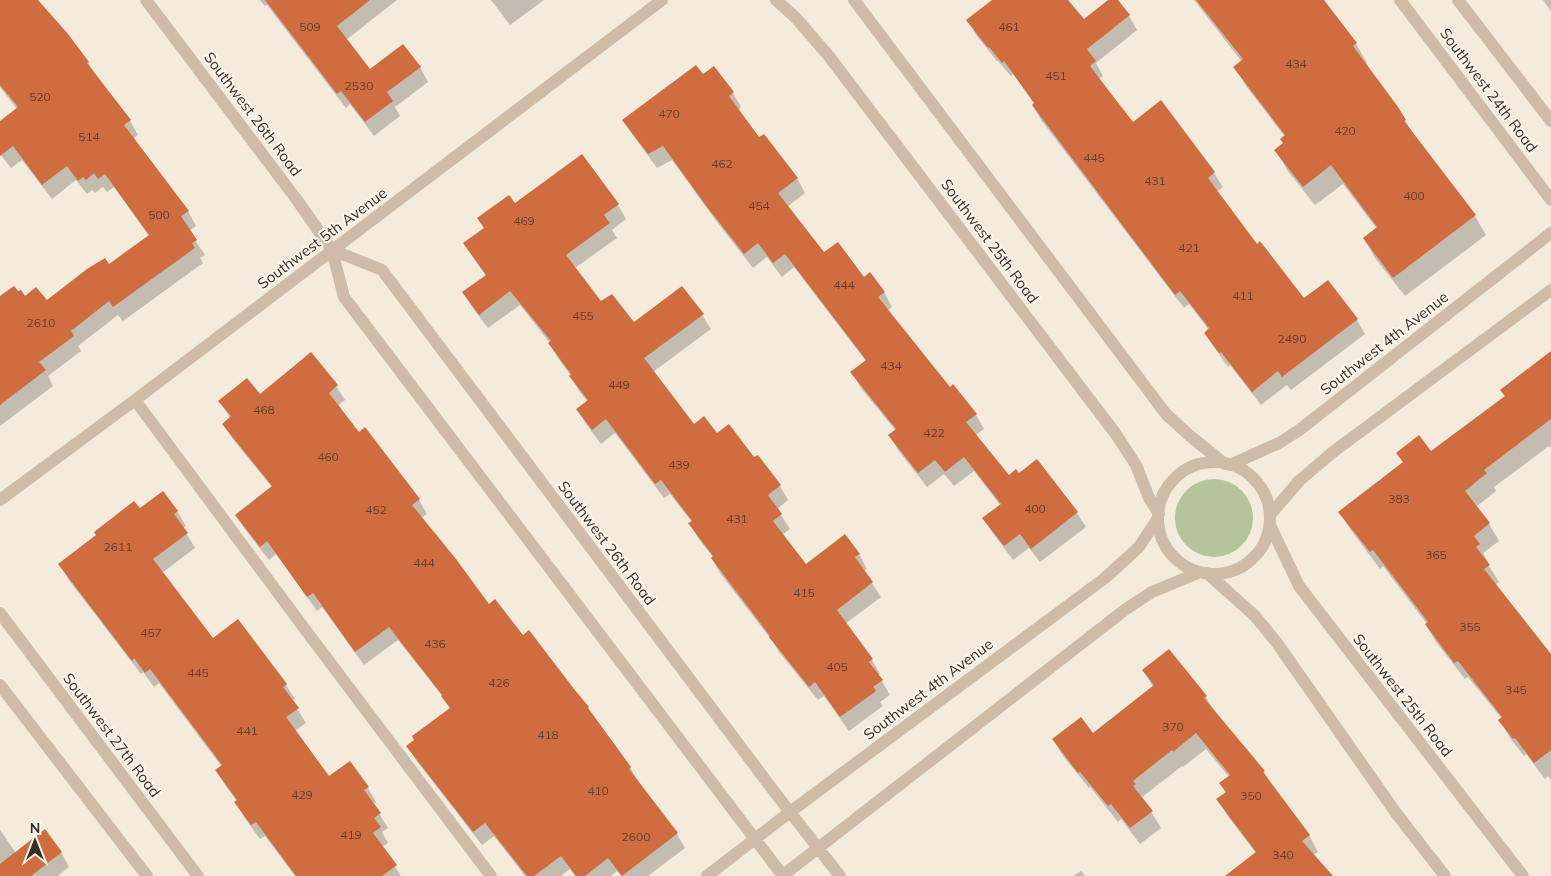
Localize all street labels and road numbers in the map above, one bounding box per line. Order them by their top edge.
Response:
street label: Southwest 24th Road [1436,24,1542,156]
street label: Southwest 26th Road [200,48,306,180]
street label: Southwest 25th Road [937,175,1043,307]
street label: Southwest 5th Avenue [253,183,391,293]
street label: Southwest 4th Avenue [1316,287,1452,399]
street label: Southwest 26th Road [554,477,660,609]
street label: Southwest 25th Road [1349,630,1457,760]
street label: Southwest 4th Avenue [859,634,997,744]
street label: Southwest 27th Road [59,669,165,801]

